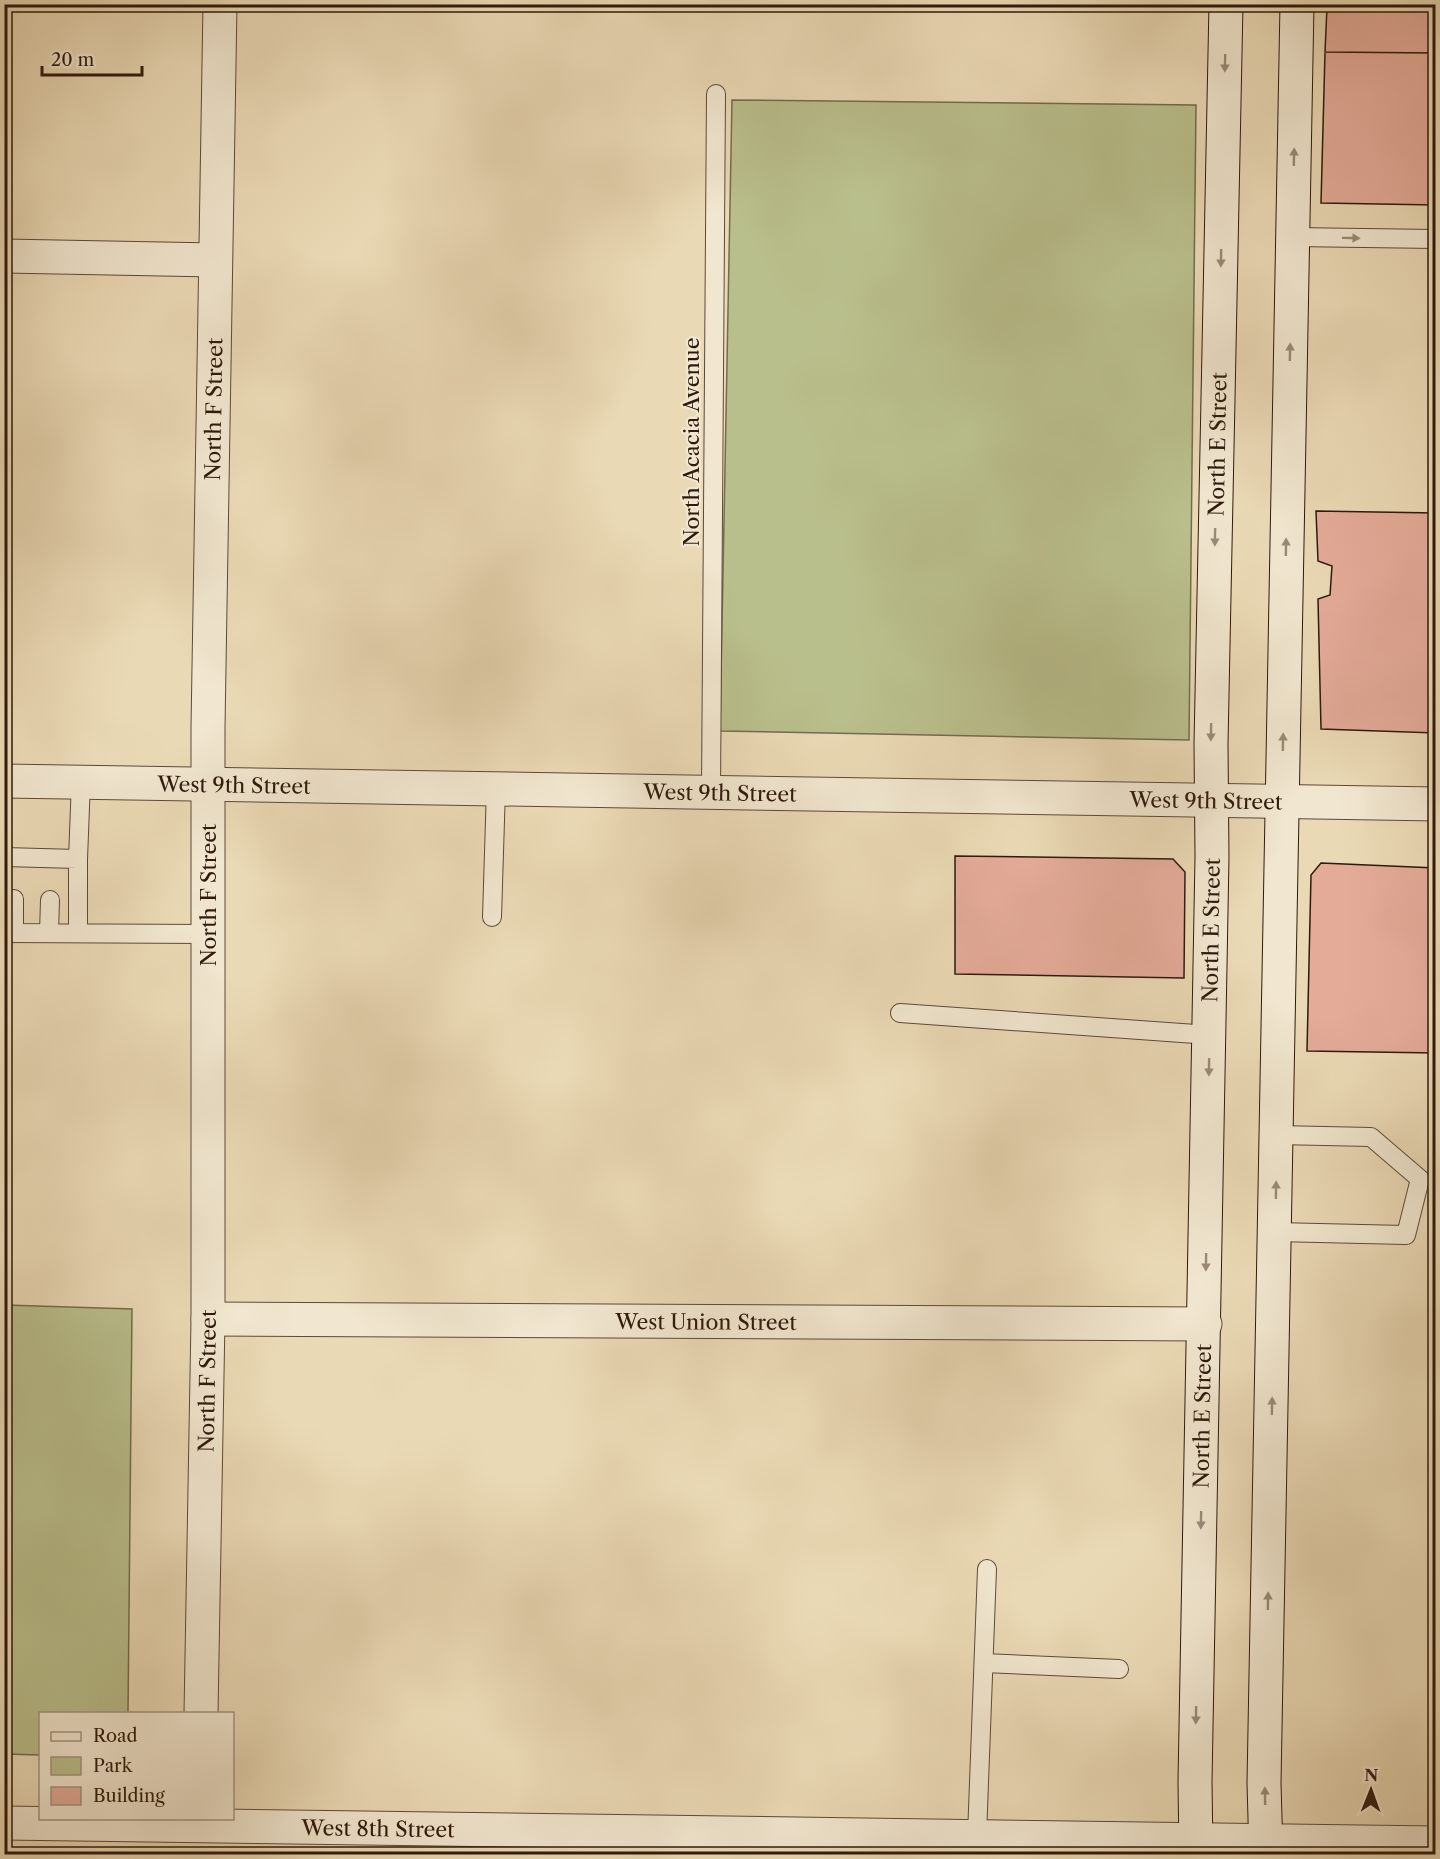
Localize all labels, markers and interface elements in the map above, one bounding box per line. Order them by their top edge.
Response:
scale bar [42,39,142,77]
text: 20 m [51,49,95,71]
one-way arrow [1220,53,1230,72]
one-way arrow [1289,147,1299,166]
one-way arrow [1341,233,1360,243]
one-way arrow [1216,248,1226,267]
street label: North F Street [200,337,227,481]
street label: North Acacia Avenue [679,338,704,546]
one-way arrow [1285,342,1295,361]
street label: North E Street [1203,371,1231,517]
one-way arrow [1210,527,1220,546]
one-way arrow [1282,537,1291,556]
one-way arrow [1206,722,1216,741]
one-way arrow [1278,732,1288,751]
street label: West 9th Street [156,771,311,798]
street label: West 9th Street [642,779,797,806]
street label: West 9th Street [1128,787,1283,814]
street label: North F Street [196,823,221,966]
street label: North E Street [1197,857,1224,1003]
one-way arrow [1204,1057,1214,1076]
one-way arrow [1271,1181,1281,1200]
one-way arrow [1201,1252,1211,1271]
street label: North F Street [193,1309,221,1453]
street label: West Union Street [614,1309,797,1334]
street label: North E Street [1188,1343,1216,1488]
one-way arrow [1267,1397,1277,1416]
one-way arrow [1196,1510,1205,1529]
one-way arrow [1263,1592,1273,1611]
one-way arrow [1192,1705,1201,1724]
legend [39,1712,234,1820]
text: Road [93,1725,138,1747]
text: Park [93,1755,134,1777]
north arrow [1341,1760,1401,1820]
text: N [1364,1765,1378,1785]
text: Building [93,1785,165,1807]
one-way arrow [1260,1787,1270,1806]
street label: West 8th Street [300,1815,455,1842]

